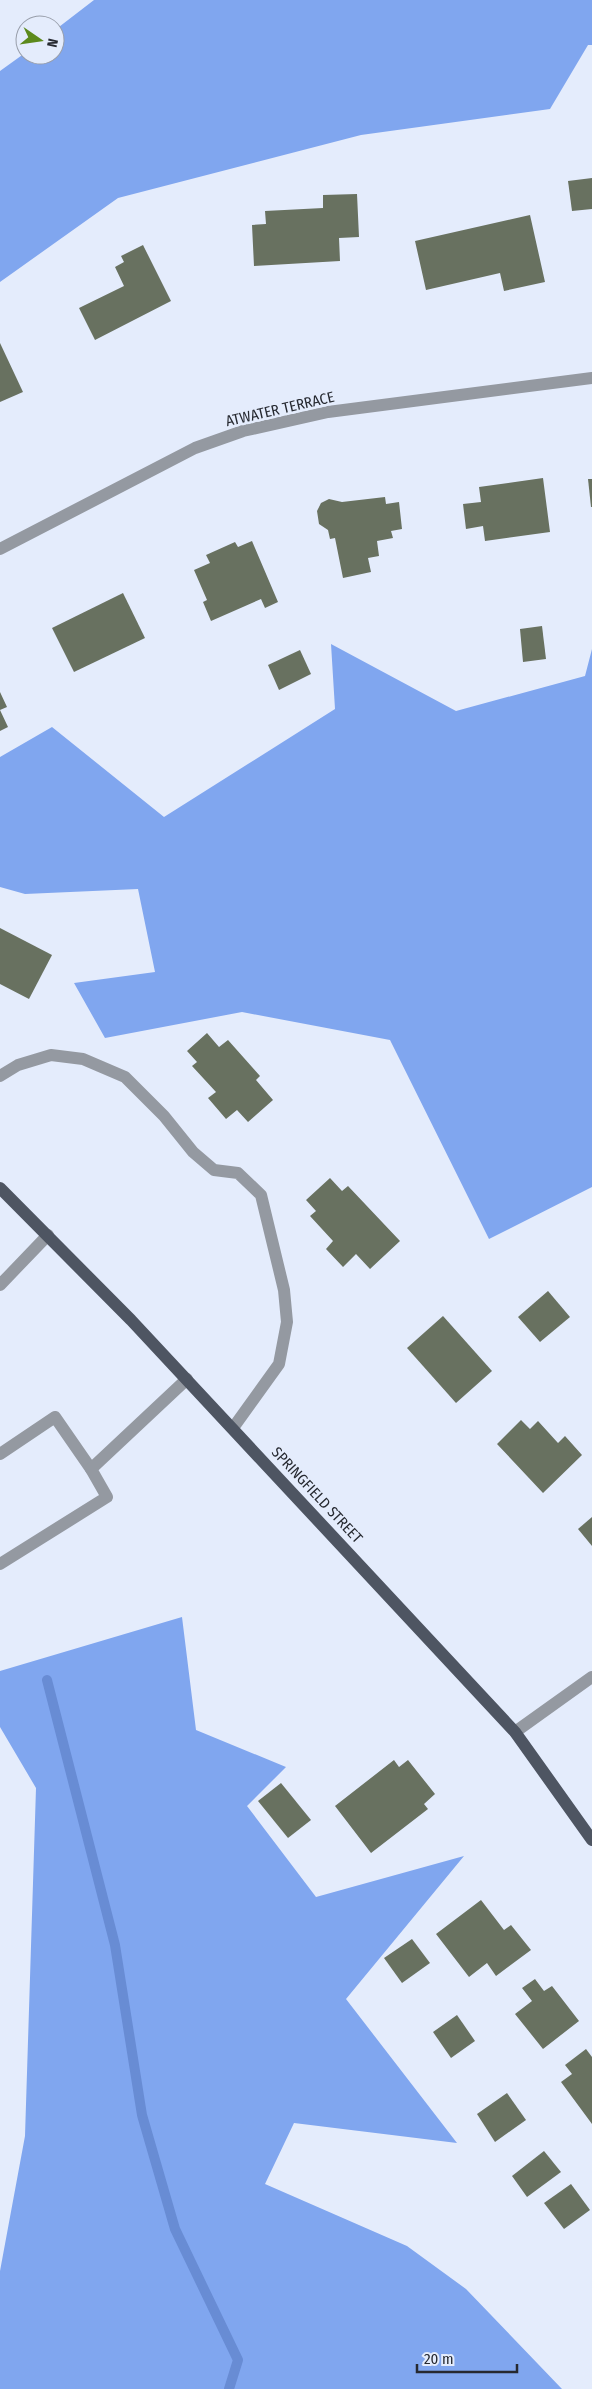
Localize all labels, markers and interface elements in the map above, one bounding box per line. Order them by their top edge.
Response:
north arrow [15,15,65,65]
text: N [43,37,61,49]
street label: ATWATER TERRACE [224,388,336,430]
street label: SPRINGFIELD STREET [268,1443,366,1547]
scale bar [417,2342,517,2374]
text: 20 m [424,2350,454,2368]

